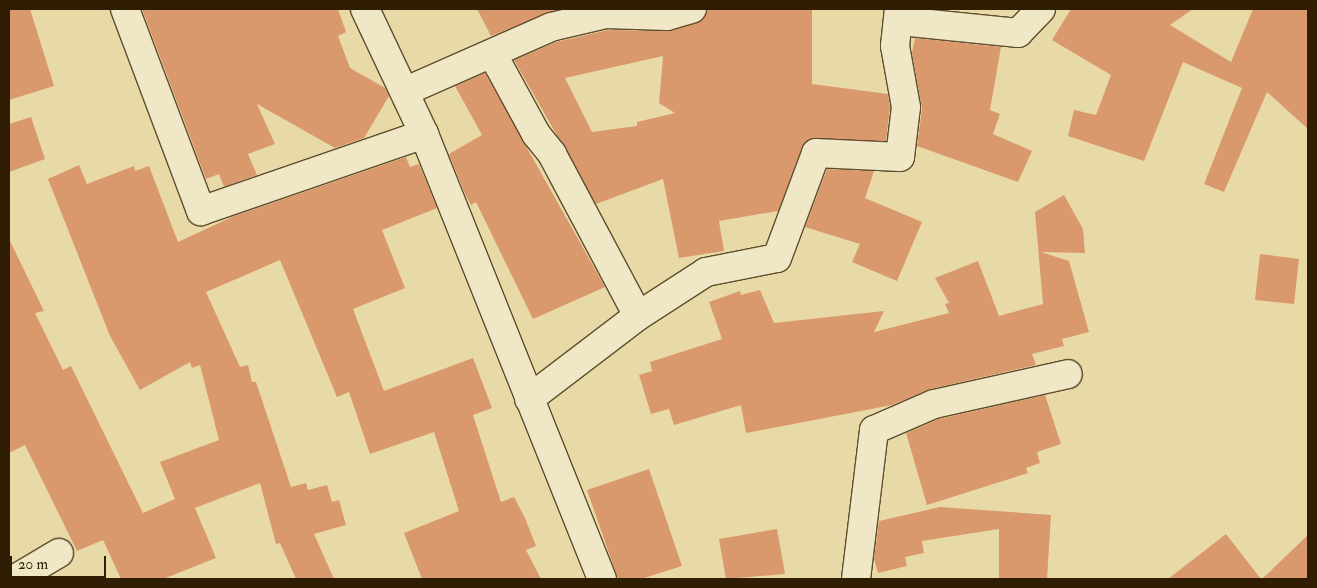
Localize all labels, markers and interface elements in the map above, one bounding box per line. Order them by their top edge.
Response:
scale bar [12,546,109,578]
text: 20 m [18,555,48,574]

